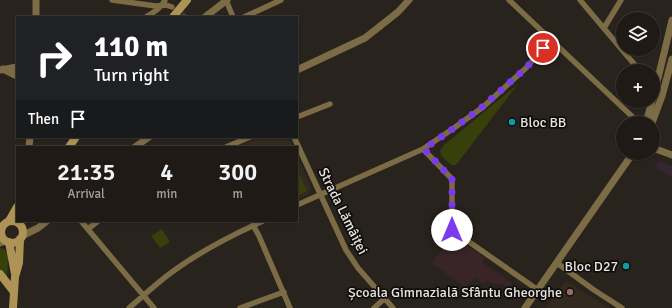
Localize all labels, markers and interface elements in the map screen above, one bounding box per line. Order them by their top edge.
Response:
map controls [616,12,660,160]
button: layers [616,12,660,56]
text: 110 m [94,30,168,64]
pin [526,31,560,65]
icon: right [28,32,80,84]
icon: arrive [532,37,554,59]
text: Turn right [94,64,169,86]
button: + [616,64,660,108]
icon: arrive [67,108,89,130]
text: Then [28,110,59,128]
place label: Bloc BB [520,114,566,131]
button: − [616,116,660,160]
marker: Bloc BB [507,117,517,127]
text: 21:35 [57,157,115,187]
text: 4 [160,157,173,187]
text: 300 [218,157,257,187]
street label: Strada Lămâiței [315,165,371,257]
text: Arrival [67,186,105,202]
text: min [156,186,177,202]
text: m [232,186,243,202]
position arrow [431,209,473,251]
place label: Bloc D27 [564,258,618,275]
marker: Bloc D27 [621,261,631,271]
place label: Școala Gimnazială Sfântu Gheorghe [348,284,562,301]
marker: Școala Gimnazială Sfântu Gheorghe [565,287,575,297]

